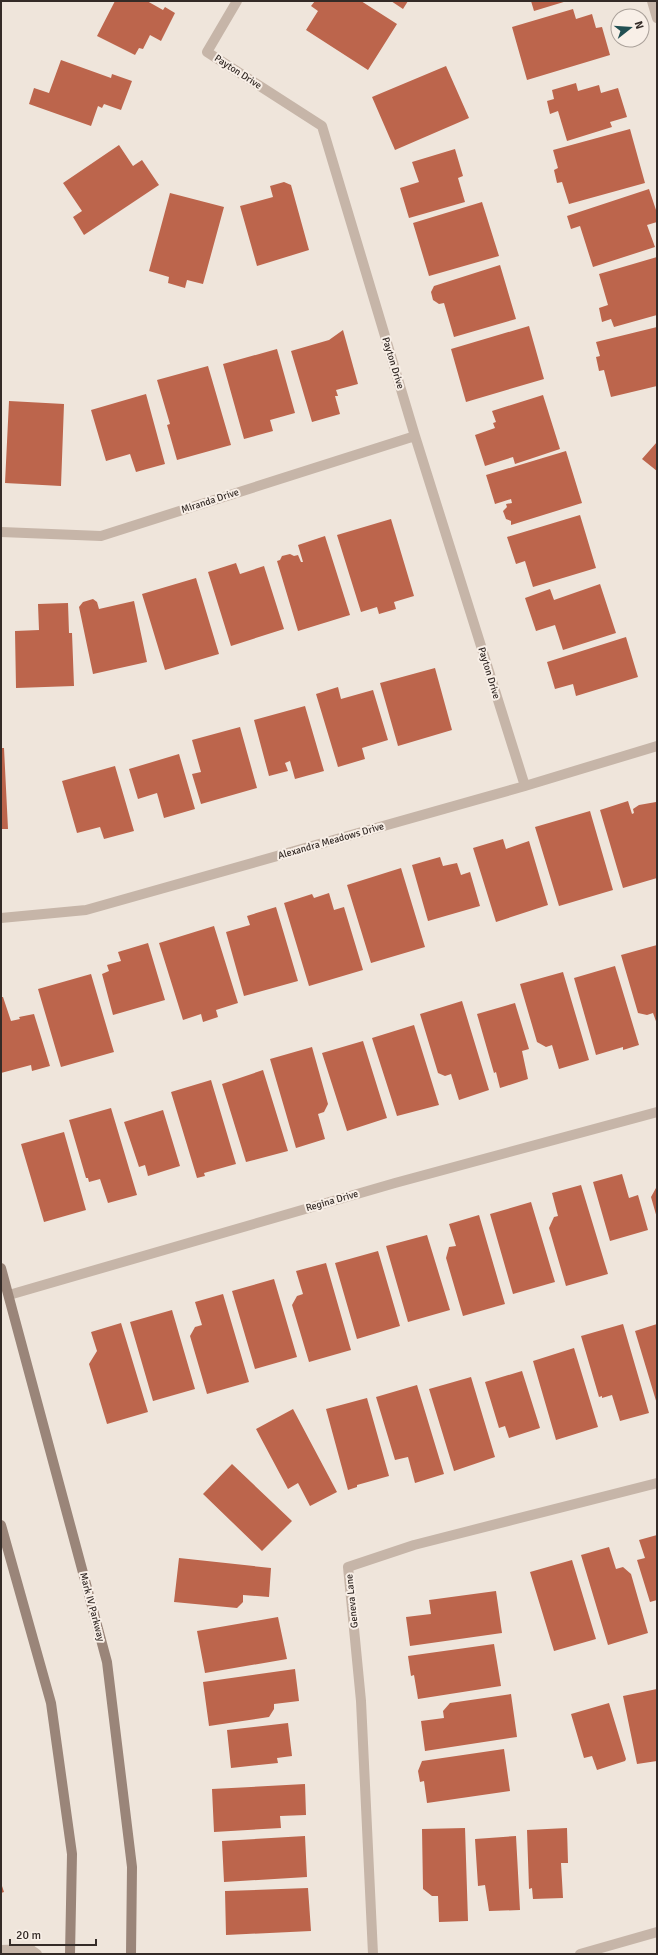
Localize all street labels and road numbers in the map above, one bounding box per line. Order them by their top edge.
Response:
street label: Payton Drive [212,52,264,92]
street label: Payton Drive [379,336,407,390]
street label: Miranda Drive [180,486,240,516]
street label: Payton Drive [475,646,503,700]
street label: Alexandra Meadows Drive [277,820,385,862]
street label: Regina Drive [304,1188,360,1214]
street label: Mark IV Parkway [77,1571,107,1643]
street label: Geneva Lane [343,1573,361,1629]

